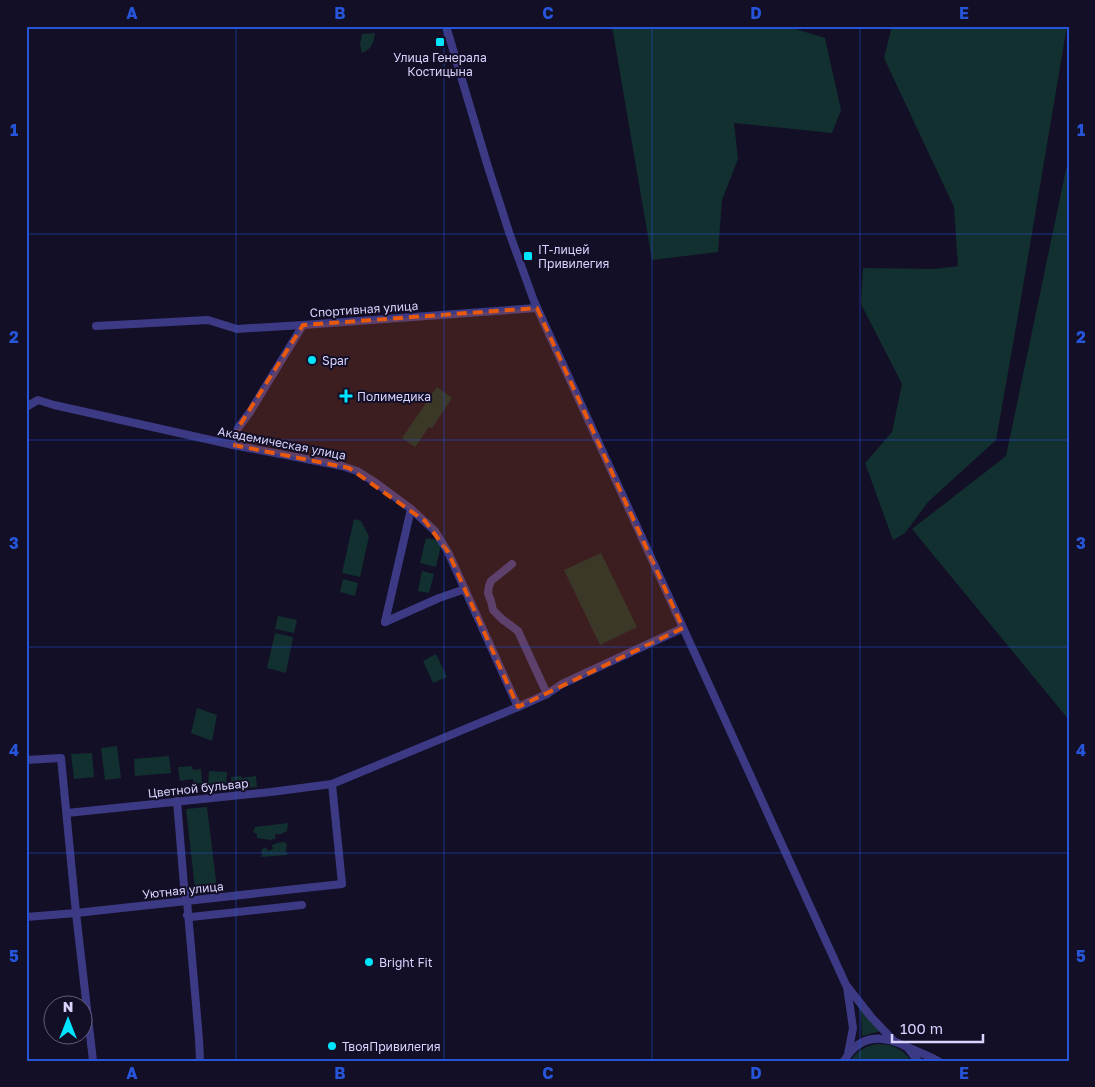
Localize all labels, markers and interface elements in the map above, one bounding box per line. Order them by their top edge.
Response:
text: A [126,3,138,23]
text: B [334,3,346,23]
text: C [542,3,554,23]
text: D [750,3,762,23]
text: E [959,3,969,23]
marker: Улица Генерала Костицына [434,36,446,48]
place label: Улица Генерала Костицына [393,50,487,79]
text: 1 [10,120,18,140]
text: 1 [1077,120,1085,140]
place label: IT-лицей Привилегия [538,242,609,271]
marker: IT-лицей Привилегия [522,250,534,262]
street label: Спортивная улица [309,298,419,320]
text: 2 [9,327,19,347]
text: 2 [1076,327,1086,347]
place label: Spar [322,353,349,368]
marker: Spar [306,354,318,366]
marker: Полимедика [339,389,353,403]
place label: Полимедика [357,389,431,404]
street label: Академическая улица [217,423,347,463]
text: 3 [9,533,19,553]
text: 3 [1076,533,1086,553]
text: 4 [9,740,19,760]
text: 4 [1076,740,1086,760]
street label: Цветной бульвар [147,775,249,801]
street label: Уютная улица [142,878,224,902]
text: 5 [9,946,19,966]
text: 5 [1076,946,1086,966]
place label: Bright Fit [379,955,433,970]
marker: Bright Fit [363,956,375,968]
north arrow [42,994,92,1044]
text: N [63,998,73,1015]
scale bar [892,1012,984,1044]
text: 100 m [900,1019,943,1037]
place label: ТвояПривилегия [342,1039,441,1054]
marker: ТвояПривилегия [326,1040,338,1052]
text: A [126,1063,138,1083]
text: B [334,1063,346,1083]
text: C [542,1063,554,1083]
text: D [750,1063,762,1083]
text: E [959,1063,969,1083]

